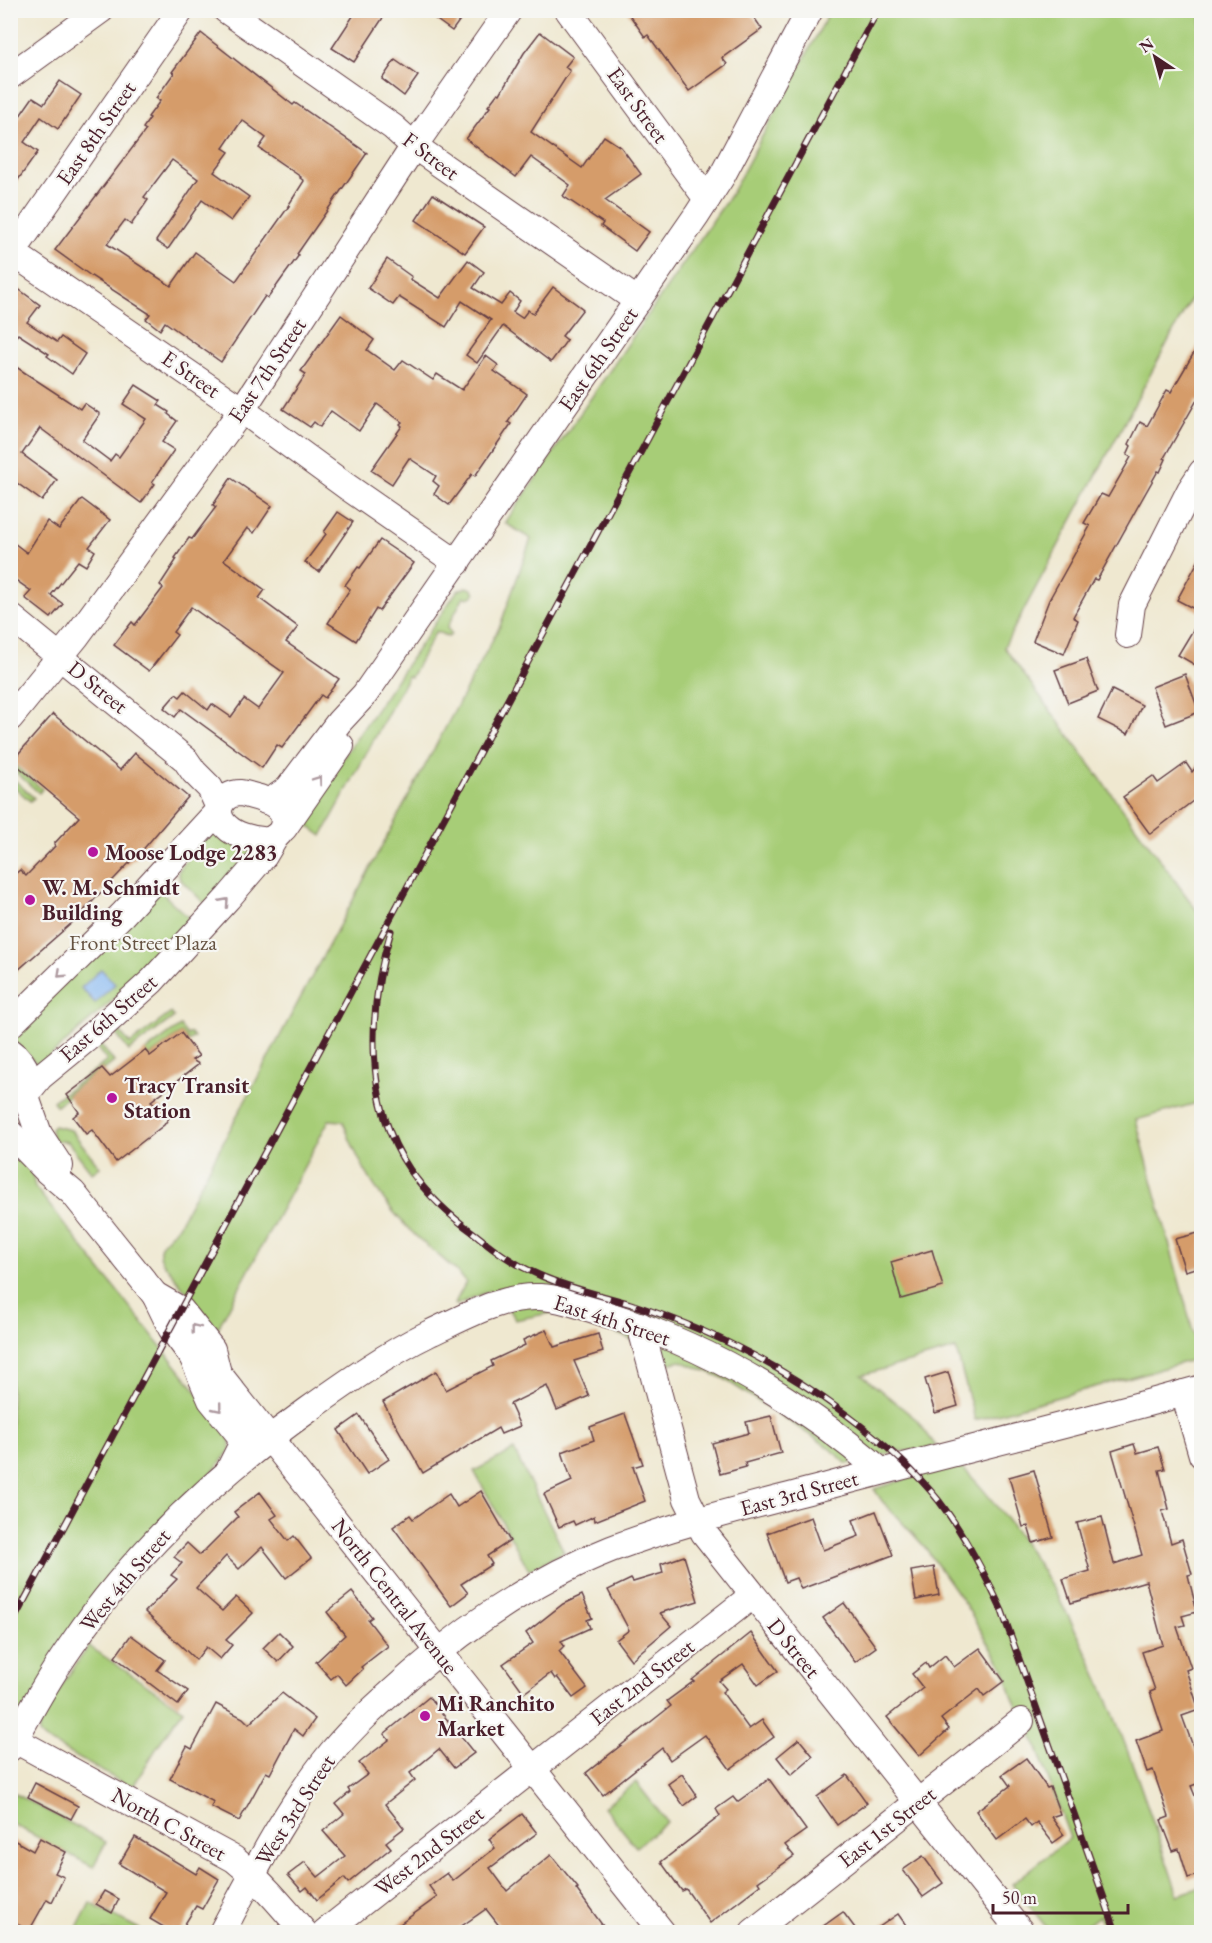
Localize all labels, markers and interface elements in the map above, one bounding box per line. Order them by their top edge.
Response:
north arrow [1125,27,1185,87]
text: N [1135,33,1158,58]
street label: East Street [601,61,675,149]
street label: East 8th Street [50,75,143,191]
street label: F Street [397,125,465,187]
street label: East 6th Street [552,301,645,417]
street label: East 7th Street [221,312,313,428]
street label: E Street [156,343,226,405]
street label: D Street [62,654,134,720]
one-way arrow [311,776,322,787]
place label: Moose Lodge 2283 [105,838,277,867]
marker: Moose Lodge 2283 [86,845,100,859]
place label: W. M. Schmidt Building [42,873,180,927]
marker: W. M. Schmidt Building [23,893,37,907]
one-way arrow [217,899,228,910]
park label: Front Street Plaza [69,928,217,957]
street label: East 6th Street [53,967,163,1069]
one-way arrow [57,967,68,978]
place label: Tracy Transit Station [124,1071,250,1125]
marker: Tracy Transit Station [105,1091,119,1105]
street label: East 4th Street [550,1288,674,1352]
one-way arrow [191,1324,202,1335]
one-way arrow [210,1401,221,1412]
street label: East 3rd Street [737,1463,861,1523]
street label: North Central Avenue [325,1512,465,1680]
street label: West 4th Street [73,1522,177,1638]
street label: D Street [761,1612,827,1684]
street label: East 2nd Street [584,1632,700,1732]
place label: Mi Ranchito Market [437,1689,555,1743]
marker: Mi Ranchito Market [418,1709,432,1723]
street label: West 3rd Street [248,1749,342,1871]
street label: East 1st Street [832,1780,942,1874]
street label: North C Street [107,1781,231,1867]
street label: West 2nd Street [368,1799,490,1903]
scale bar [993,1877,1128,1915]
text: 50 m [1002,1886,1037,1909]

